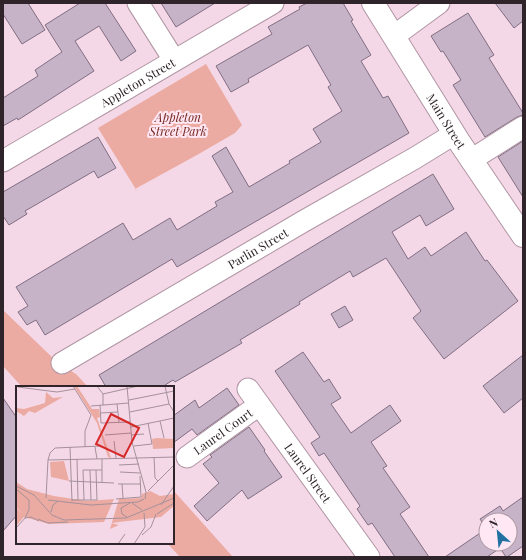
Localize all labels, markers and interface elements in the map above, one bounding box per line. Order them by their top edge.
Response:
street label: Appleton Street [96,54,179,111]
street label: Main Street [423,90,470,153]
park label: Appleton Street Park [148,109,207,139]
street label: Parlin Street [225,224,292,272]
inset map [16,386,174,544]
street label: Laurel Court [190,404,256,458]
street label: Laurel Street [281,440,336,506]
north arrow [478,512,518,552]
text: N [486,514,500,531]

